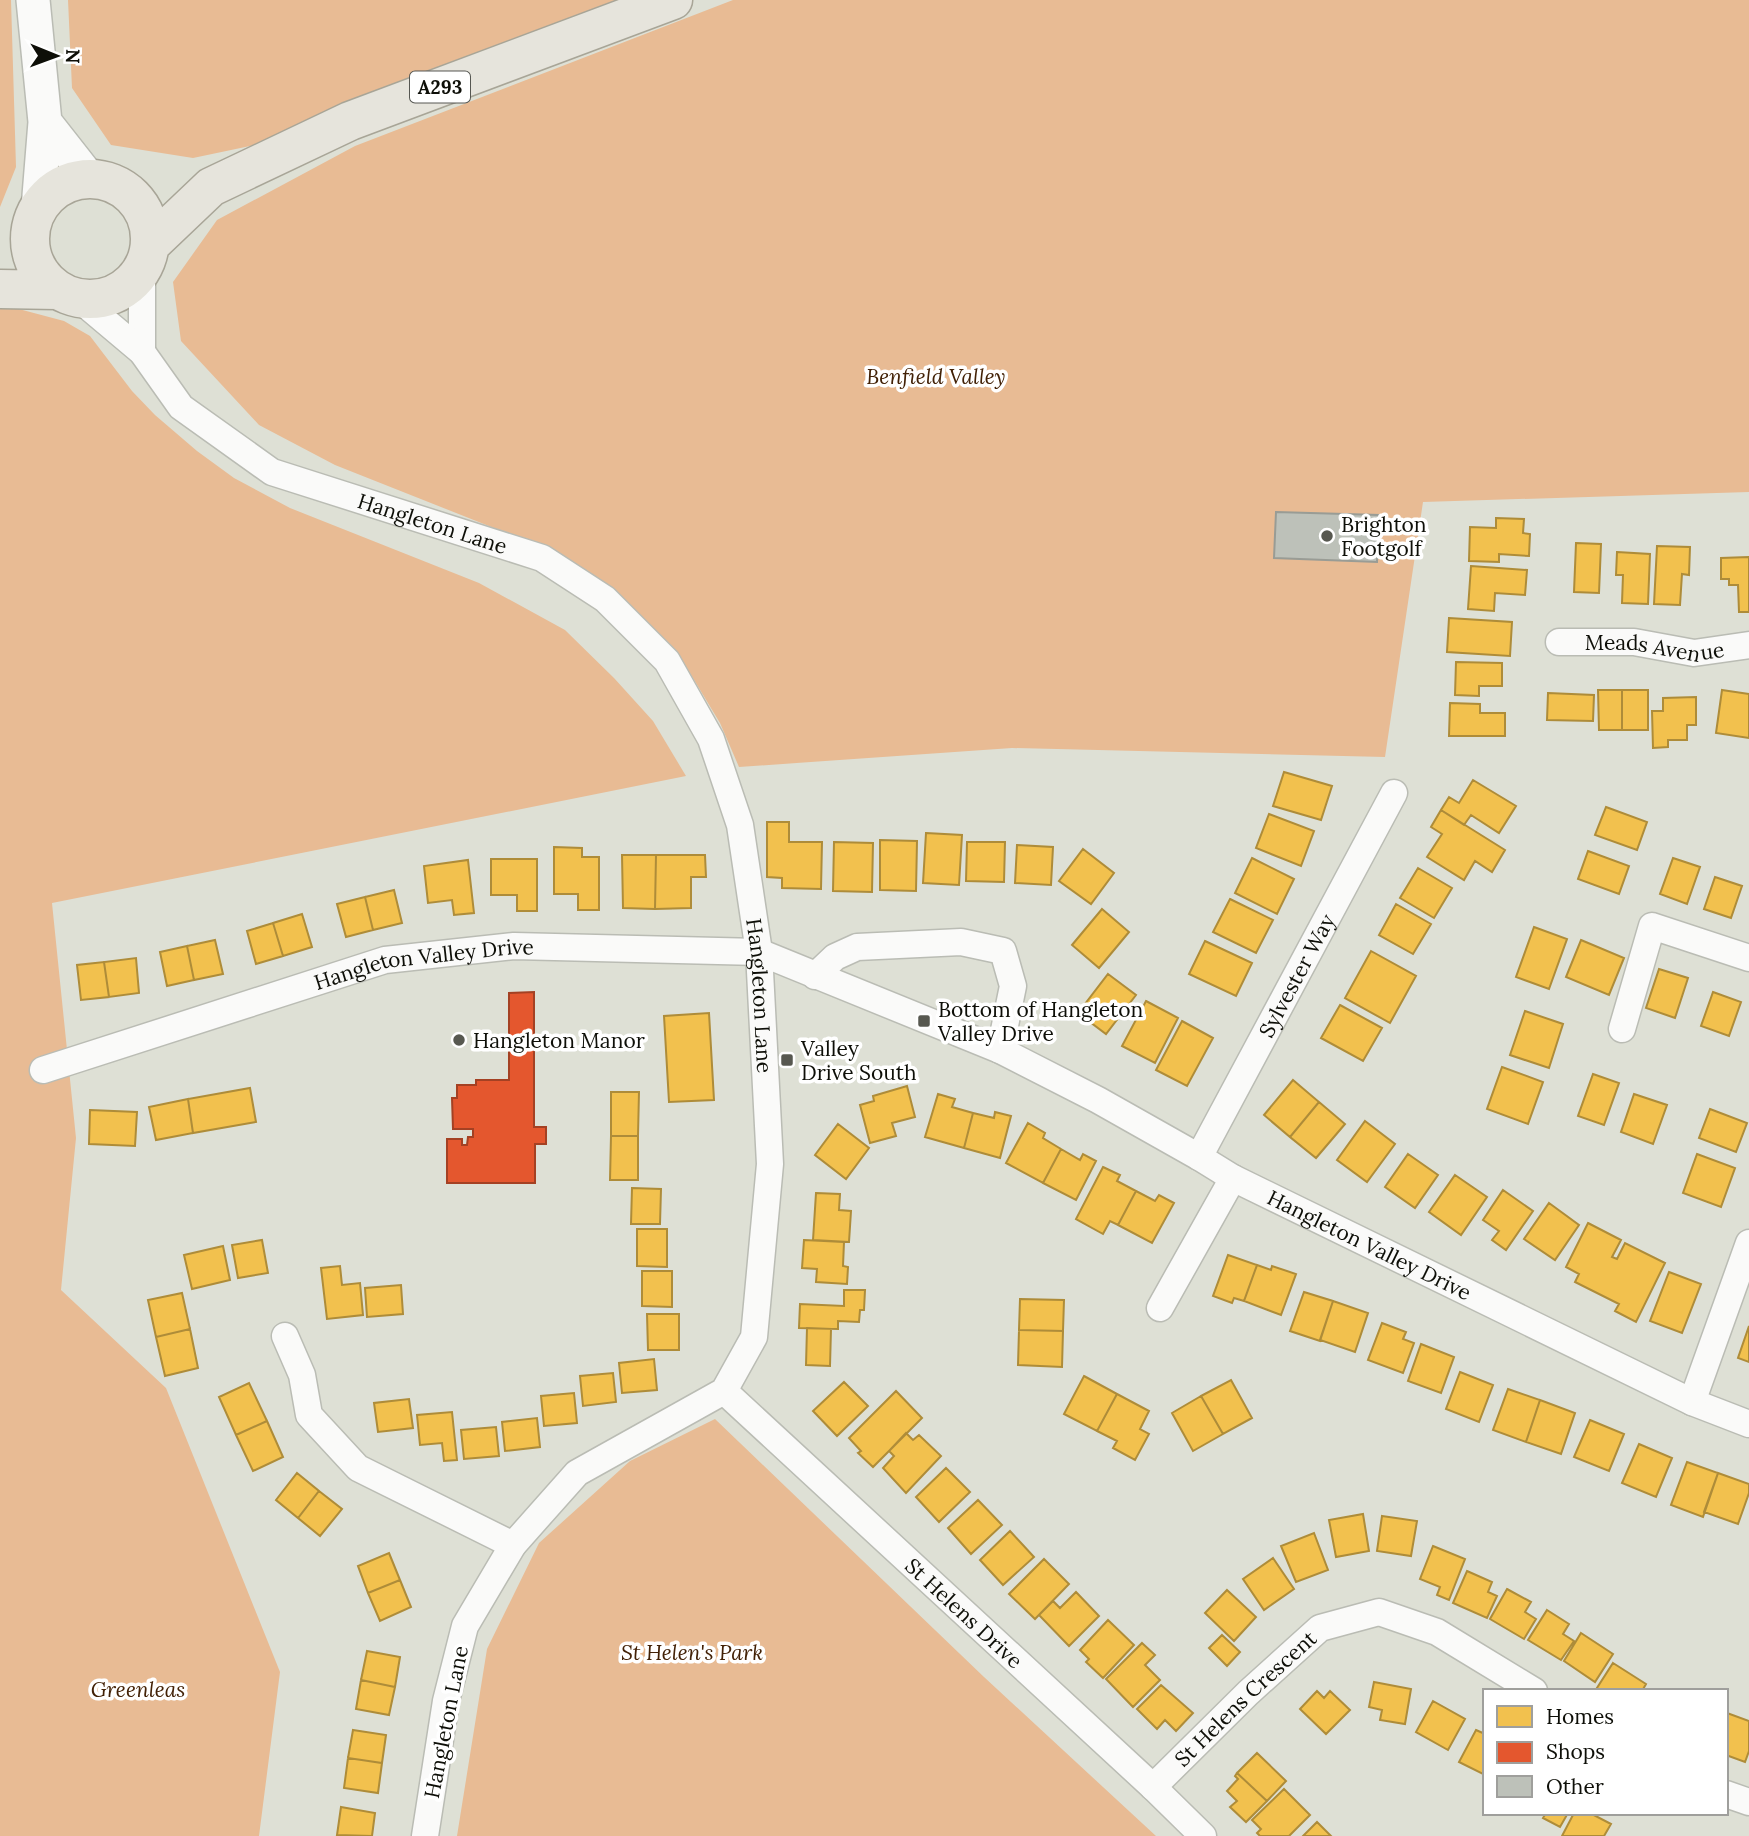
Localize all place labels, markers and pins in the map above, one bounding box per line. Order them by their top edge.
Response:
place label: Brighton Footgolf [1341,511,1427,562]
marker: Brighton Footgolf [1319,528,1335,544]
place label: Bottom of Hangleton Valley Drive [937,996,1143,1047]
marker: Bottom of Hangleton Valley Drive [916,1013,932,1029]
place label: Hangleton Manor [473,1027,645,1054]
marker: Hangleton Manor [451,1032,467,1048]
place label: Valley Drive South [800,1035,916,1086]
marker: Valley Drive South [779,1052,795,1068]

